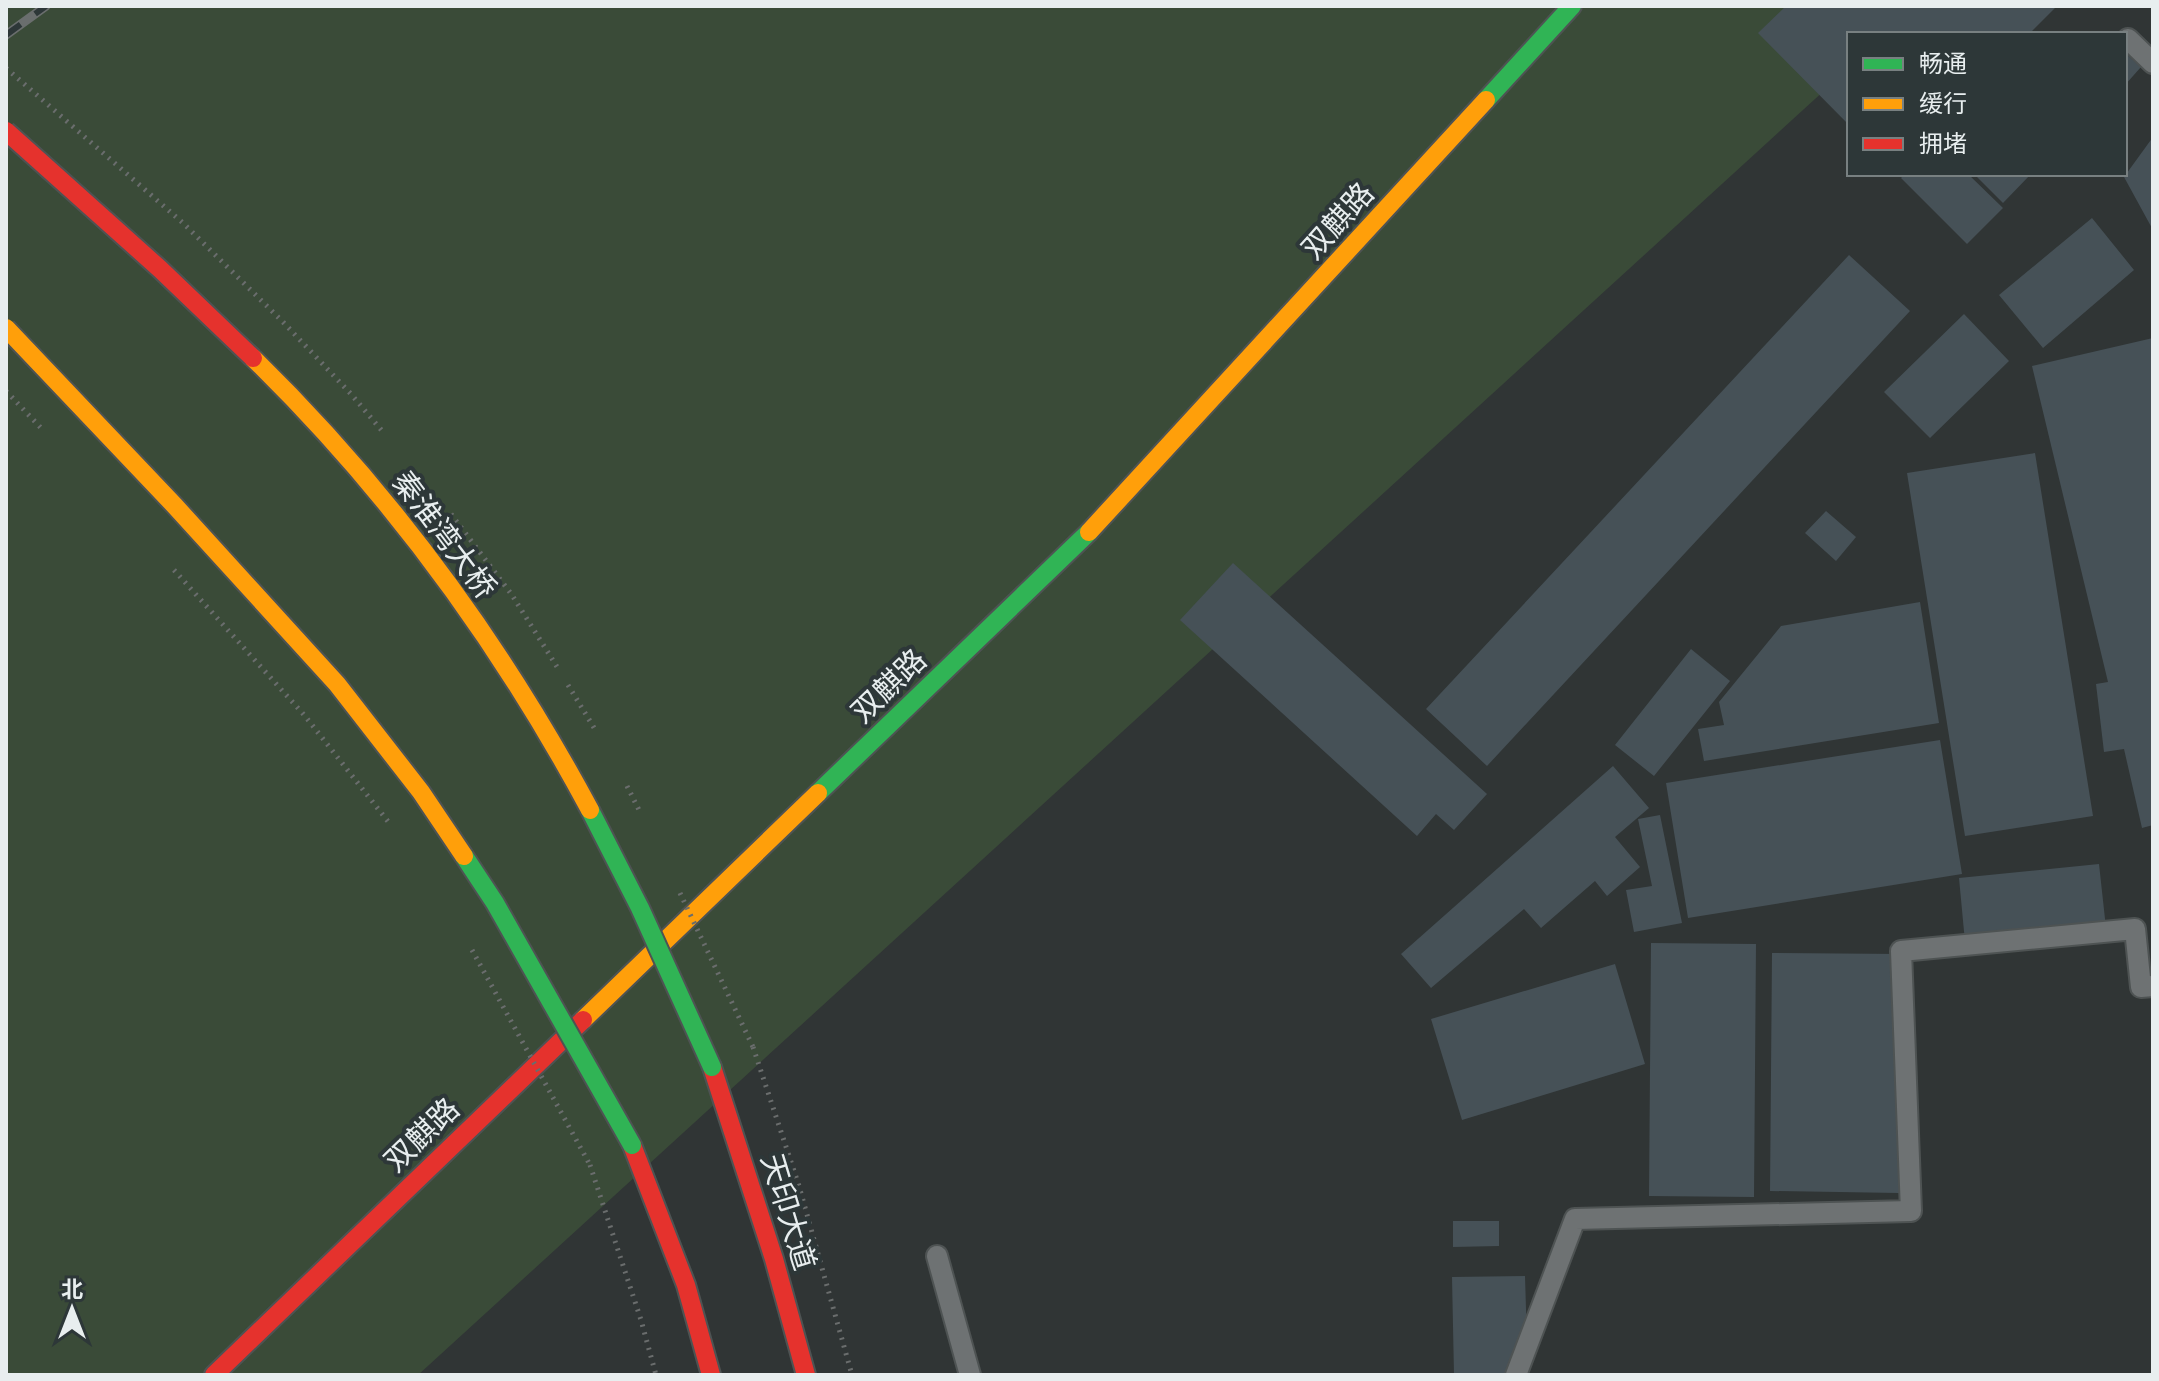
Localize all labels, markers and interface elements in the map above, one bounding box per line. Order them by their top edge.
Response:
legend [1847,32,2127,176]
text: 畅通 [1919,45,1967,81]
text: 缓行 [1919,85,1967,121]
text: 拥堵 [1919,125,1967,161]
street label: 双麒路 [1290,171,1384,269]
street label: 秦淮湾大桥 [381,461,508,608]
street label: 双麒路 [840,637,937,733]
street label: 双麒路 [373,1086,470,1182]
street label: 天印大道 [749,1148,828,1276]
north arrow [32,1269,112,1349]
text: 北 [61,1272,83,1306]

